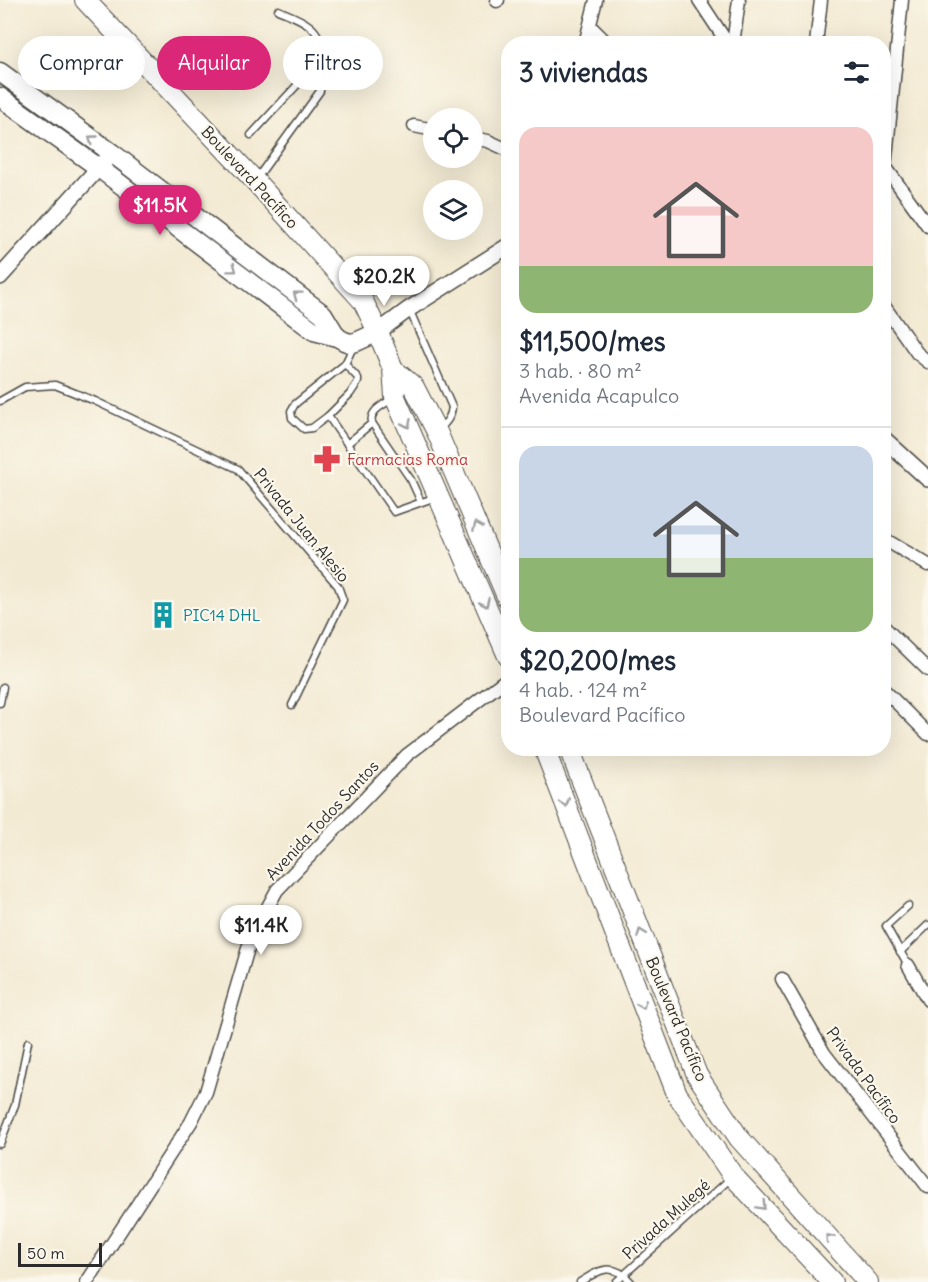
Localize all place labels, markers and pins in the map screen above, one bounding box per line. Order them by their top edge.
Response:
pin: $11.5K [111,185,209,236]
pin: $20.2K [335,256,433,307]
pharmacy icon: Farmacias Roma [312,444,342,474]
place label: Farmacias Roma [347,449,468,469]
building icon: PIC14 DHL [148,600,178,630]
place label: PIC14 DHL [183,605,261,625]
pin: $11.4K [212,905,310,956]

